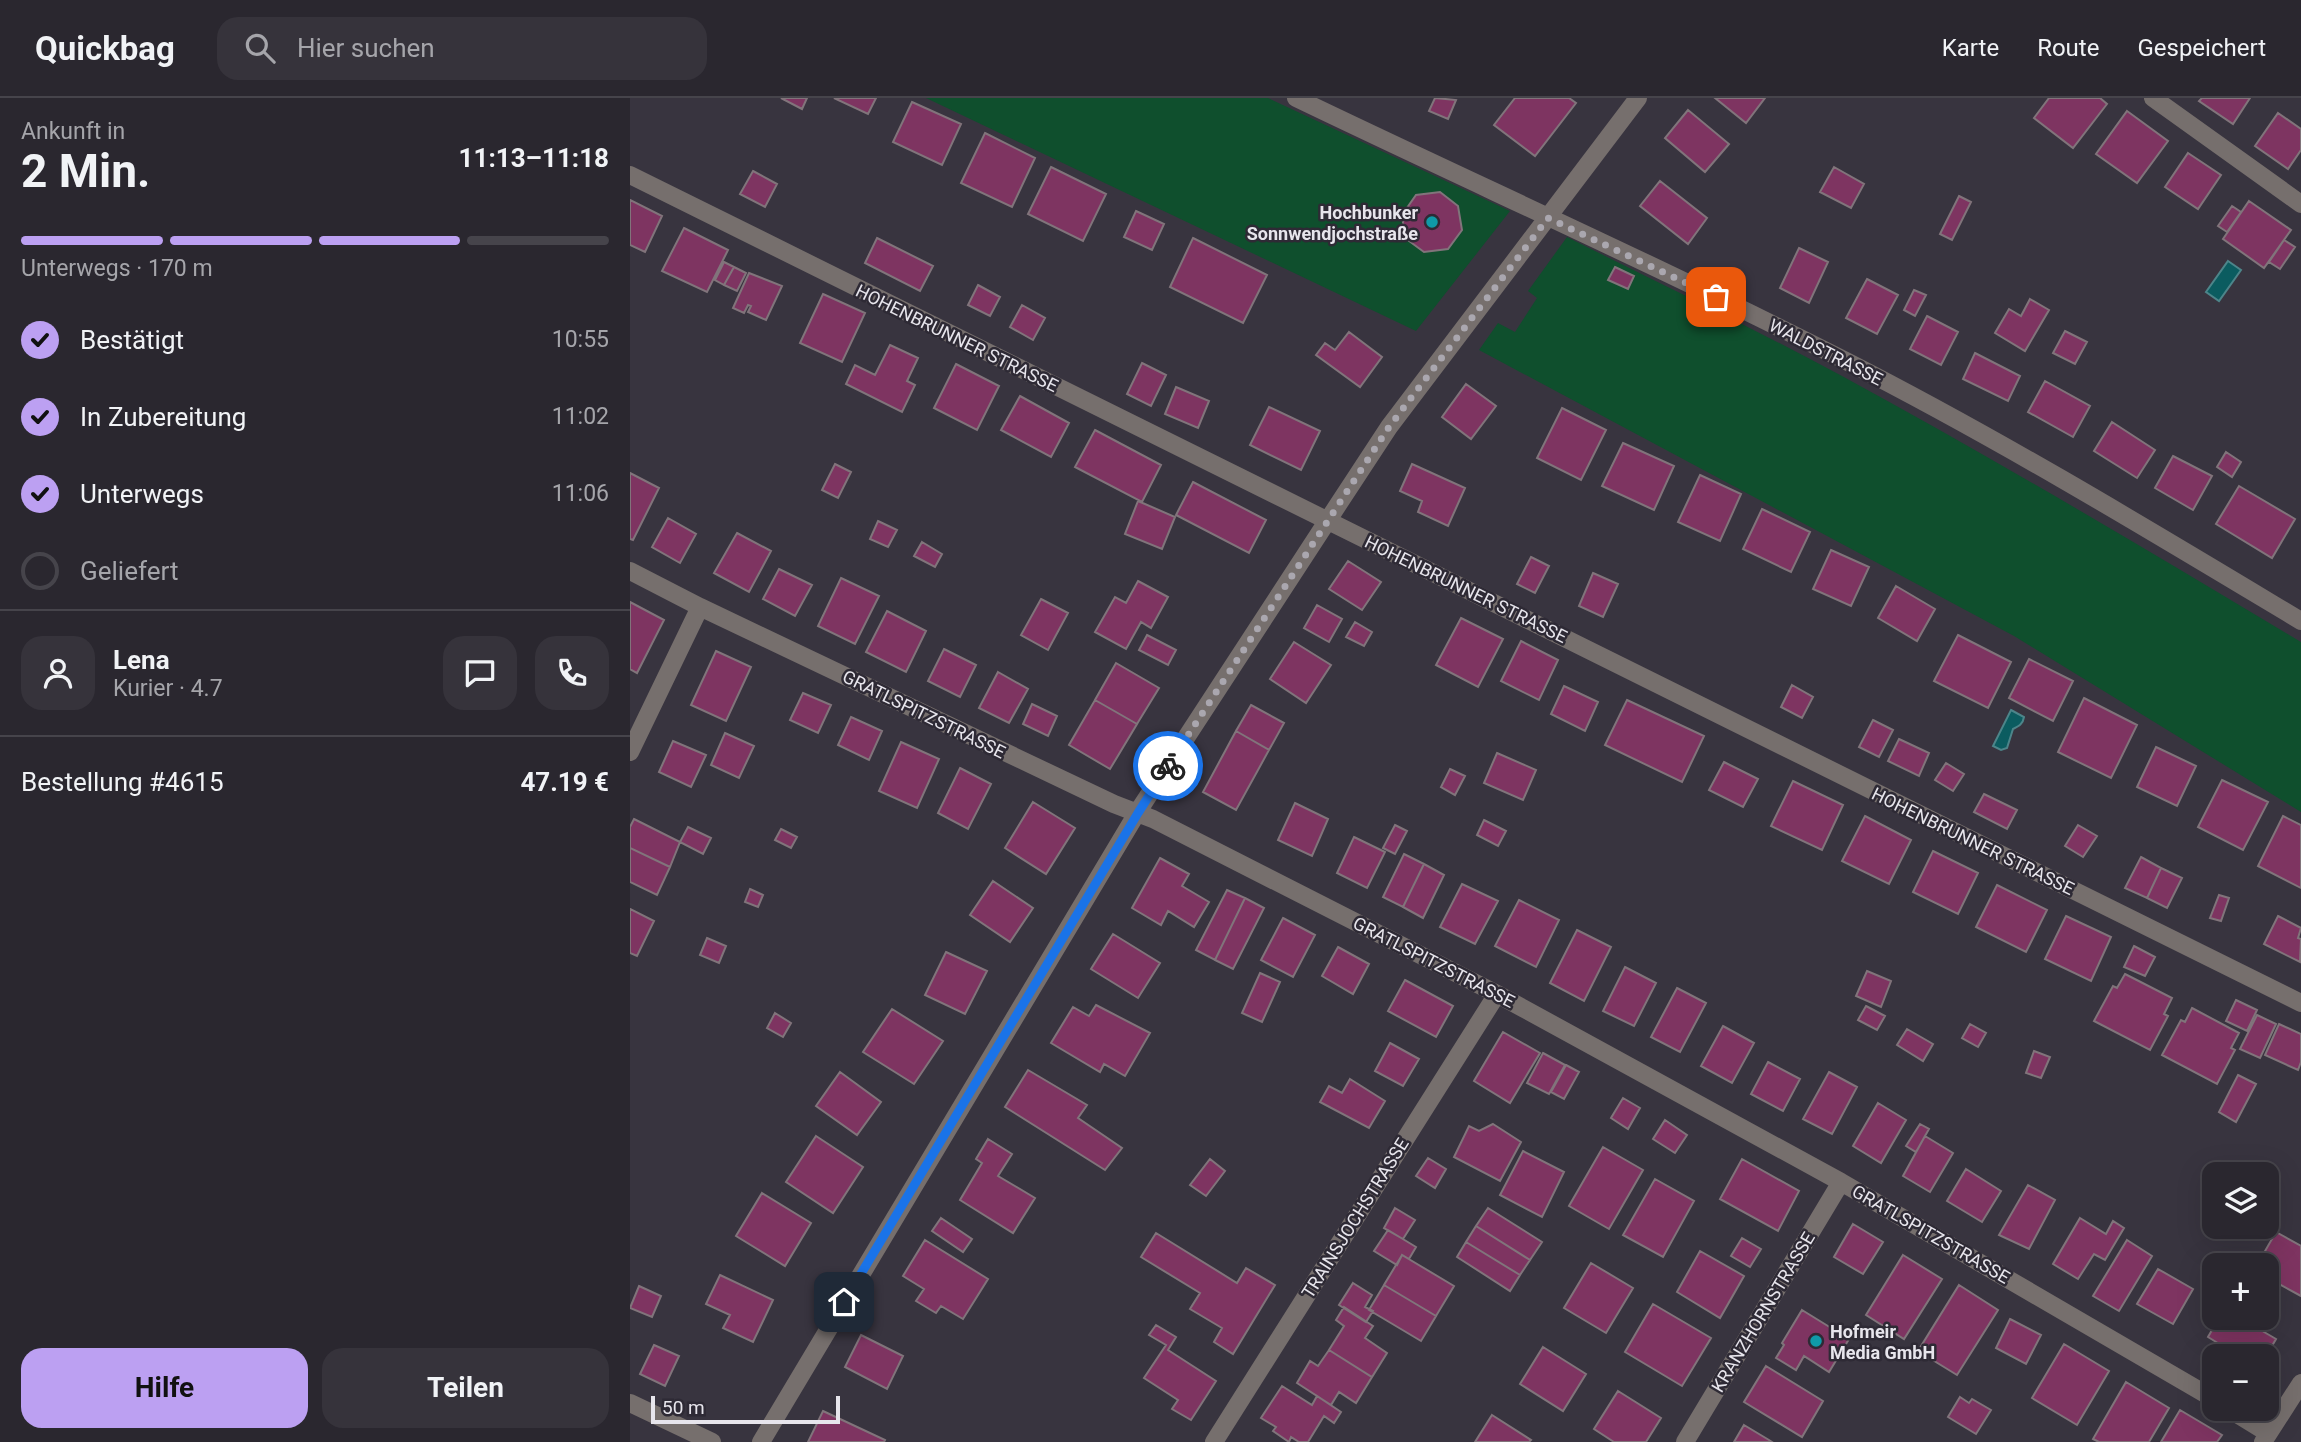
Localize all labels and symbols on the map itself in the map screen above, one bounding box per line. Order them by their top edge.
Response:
place label: Hochbunker Sonnwendjochstraße [1247,202,1418,244]
marker: Hochbunker Sonnwendjochstraße [1424,214,1440,230]
pin [1686,267,1746,327]
street label: HOHENBRUNNER STRASSE [852,280,1062,396]
street label: WALDSTRASSE [1766,314,1886,390]
street label: HOHENBRUNNER STRASSE [1361,531,1571,647]
street label: GRATLSPITZSTRASSE [839,665,1009,763]
courier [1133,731,1203,801]
street label: HOHENBRUNNER STRASSE [1868,783,2078,899]
street label: GRATLSPITZSTRASSE [1350,912,1518,1012]
street label: TRAINSJOCHSTRASSE [1297,1134,1413,1302]
street label: GRATLSPITZSTRASSE [1848,1180,2014,1288]
street label: KRANZHORNSTRASSE [1707,1228,1819,1396]
pin [814,1272,874,1332]
place label: Hofmeir Media GmbH [1830,1321,1935,1363]
marker: Hofmeir Media GmbH [1808,1333,1824,1349]
scale bar [651,1393,840,1425]

